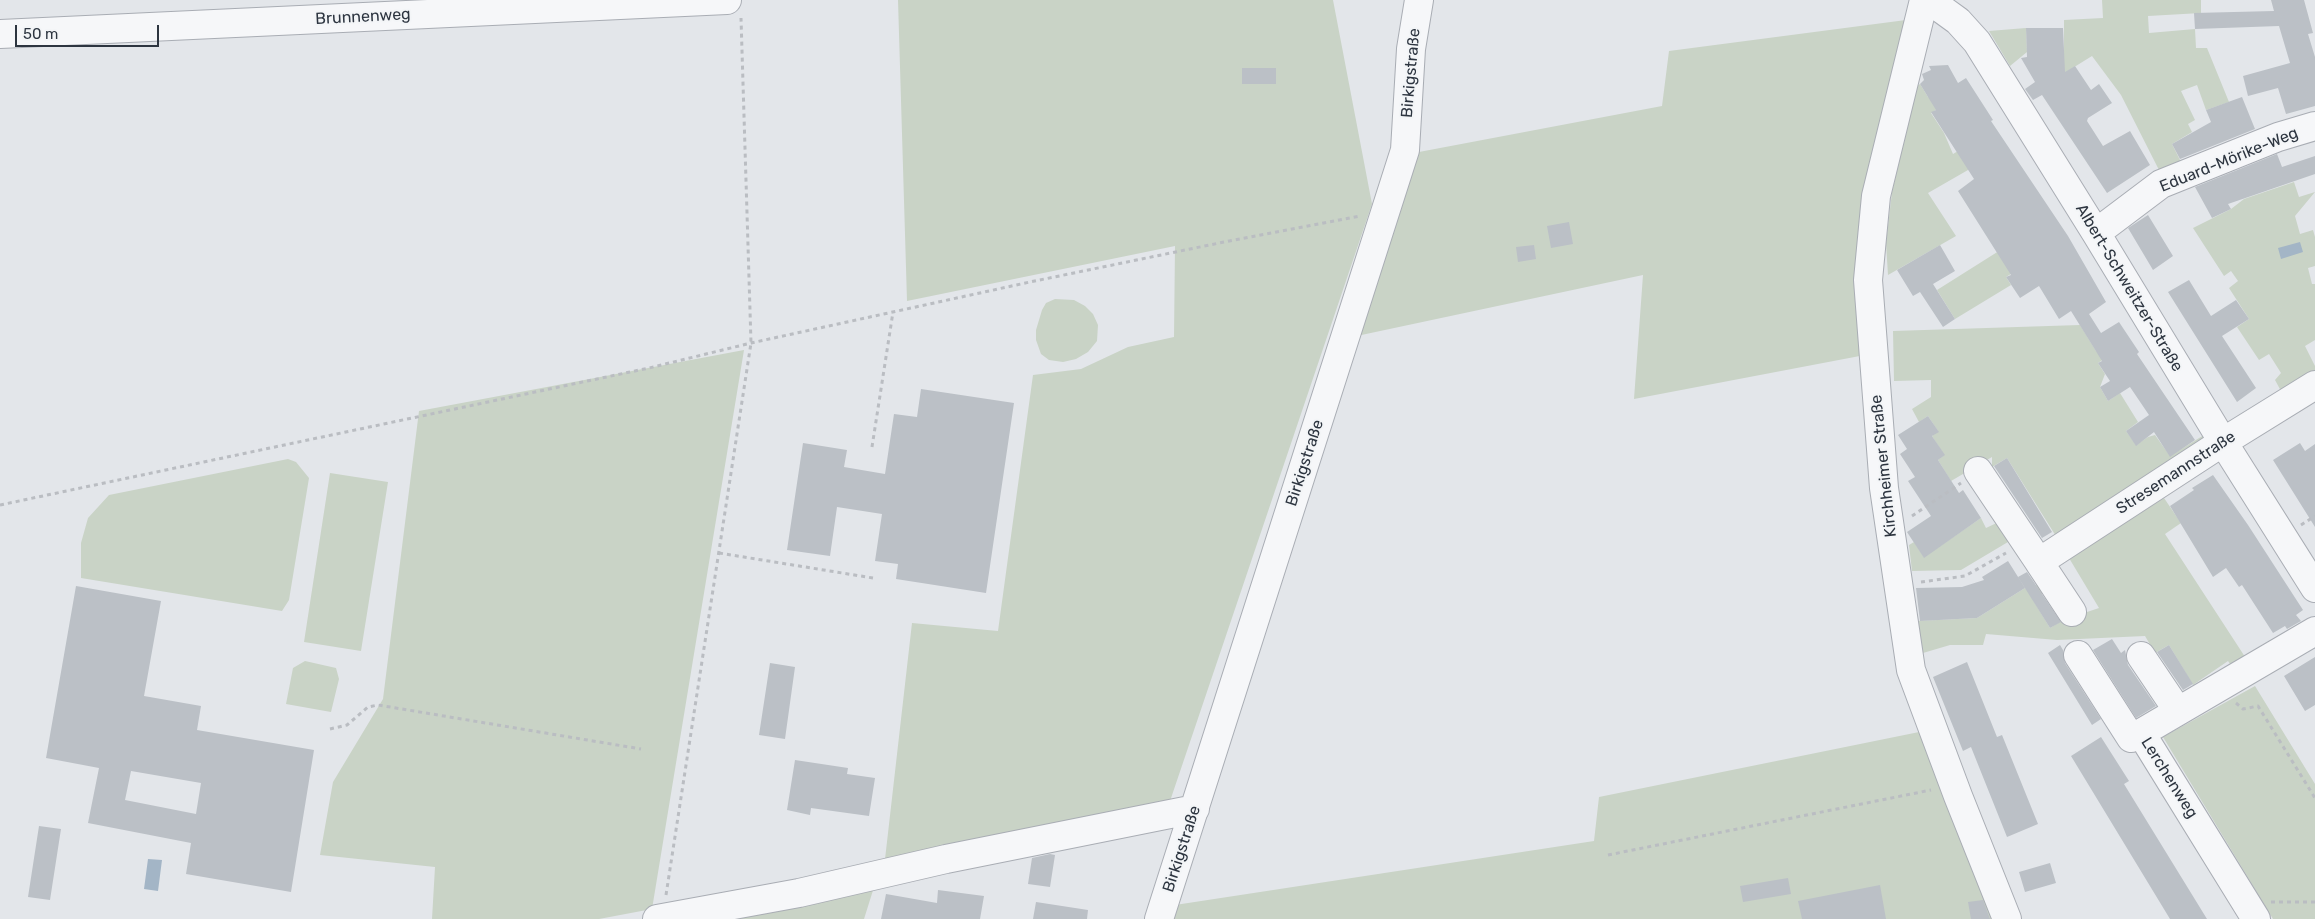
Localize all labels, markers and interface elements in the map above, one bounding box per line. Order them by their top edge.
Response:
street label: Brunnenweg [315,5,411,29]
scale bar [18,15,161,47]
text: 50 m [23,25,58,43]
street label: Birkigstraße [1398,27,1424,119]
street label: Eduard-Mörike-Weg [2157,123,2301,197]
street label: Albert-Schweitzer-Straße [2071,201,2187,375]
street label: Kirchheimer Straße [1867,394,1901,538]
street label: Birkigstraße [1282,417,1328,509]
street label: Stresemannstraße [2113,427,2239,519]
street label: Lerchenweg [2136,734,2202,822]
street label: Birkigstraße [1159,803,1205,895]

